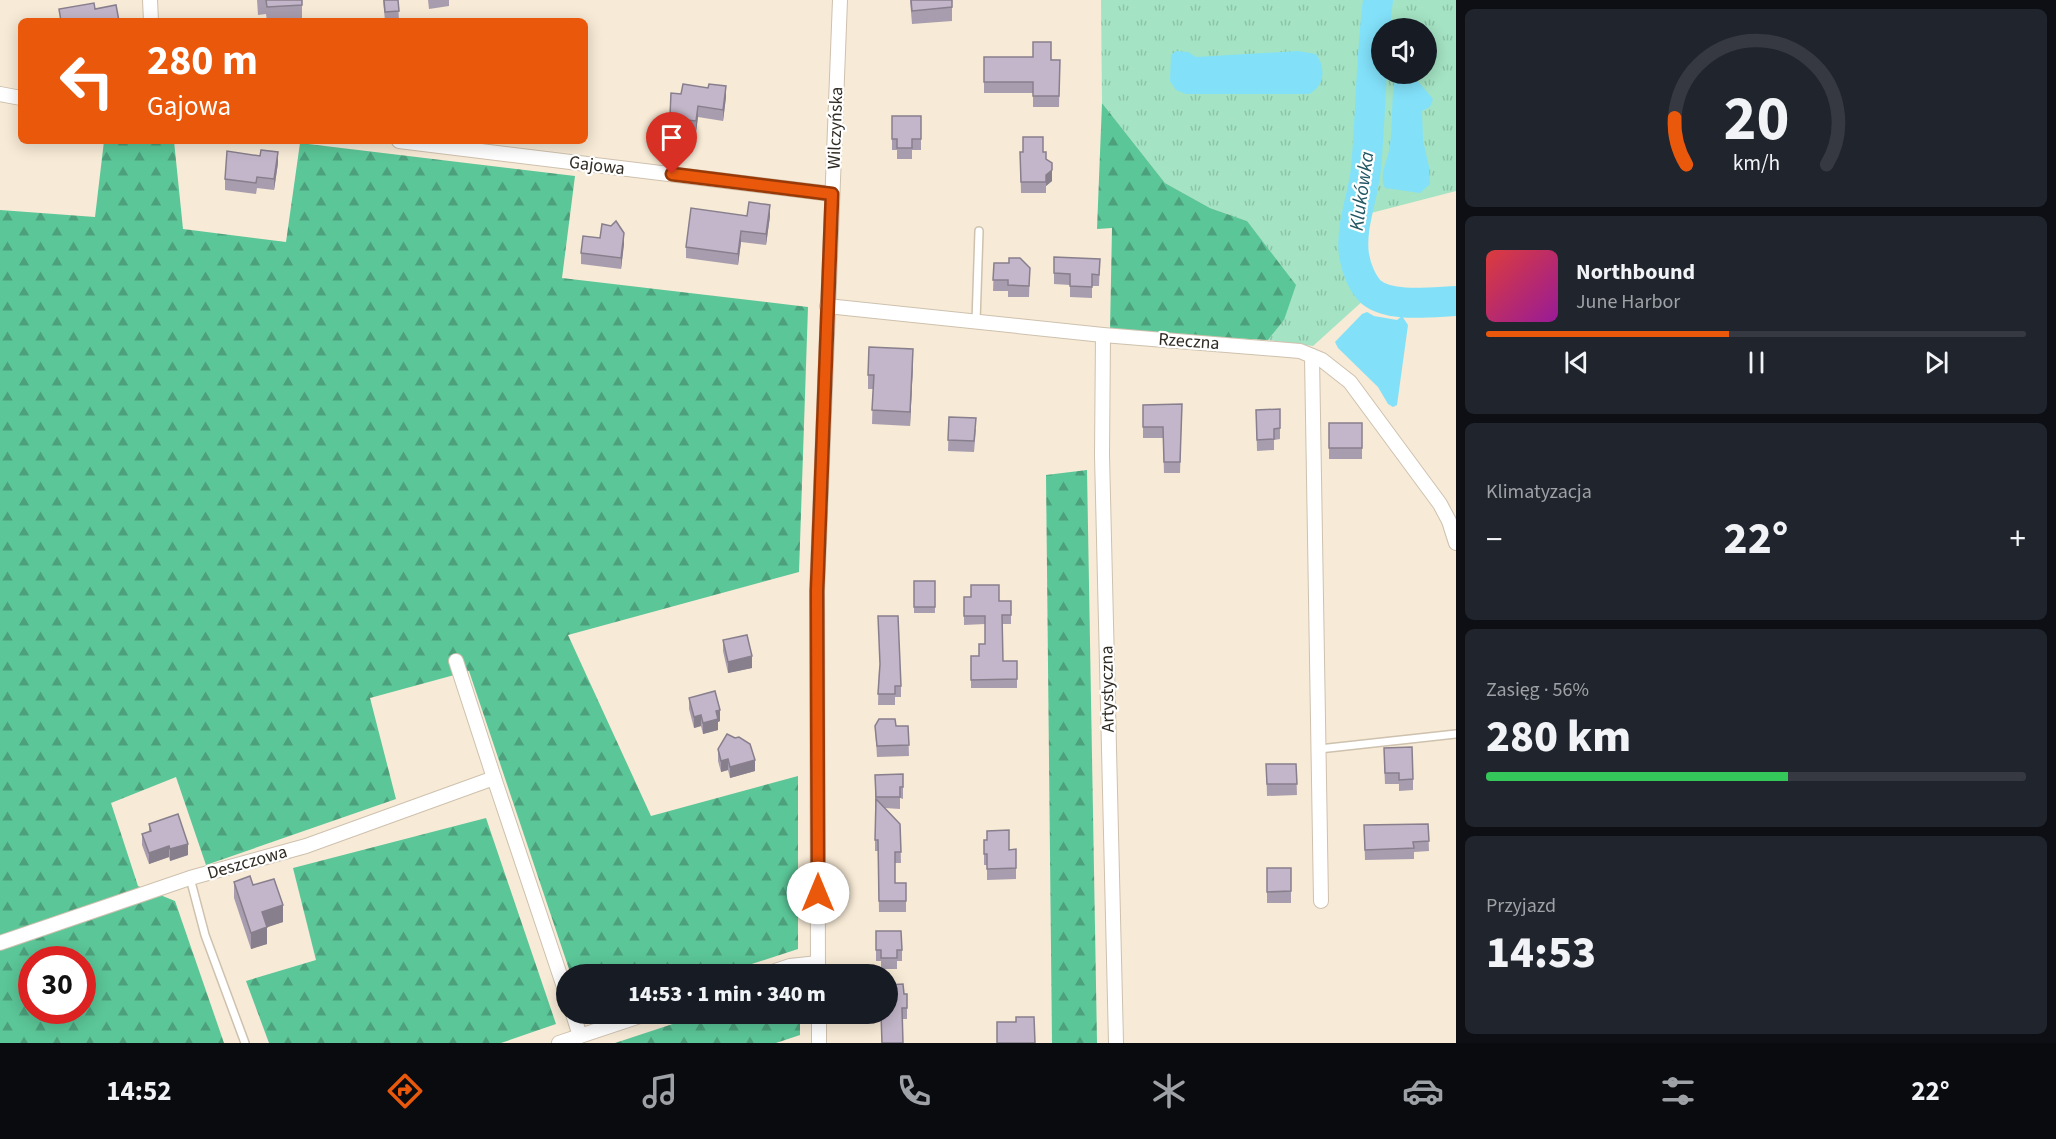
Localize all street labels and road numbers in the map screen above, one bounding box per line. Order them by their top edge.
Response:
street label: Wilczyńska [822,86,849,170]
street label: Gajowa [568,150,626,181]
street label: Rzeczna [1158,327,1220,356]
street label: Artystyczna [1094,645,1121,733]
street label: Deszczowa [204,839,290,886]

